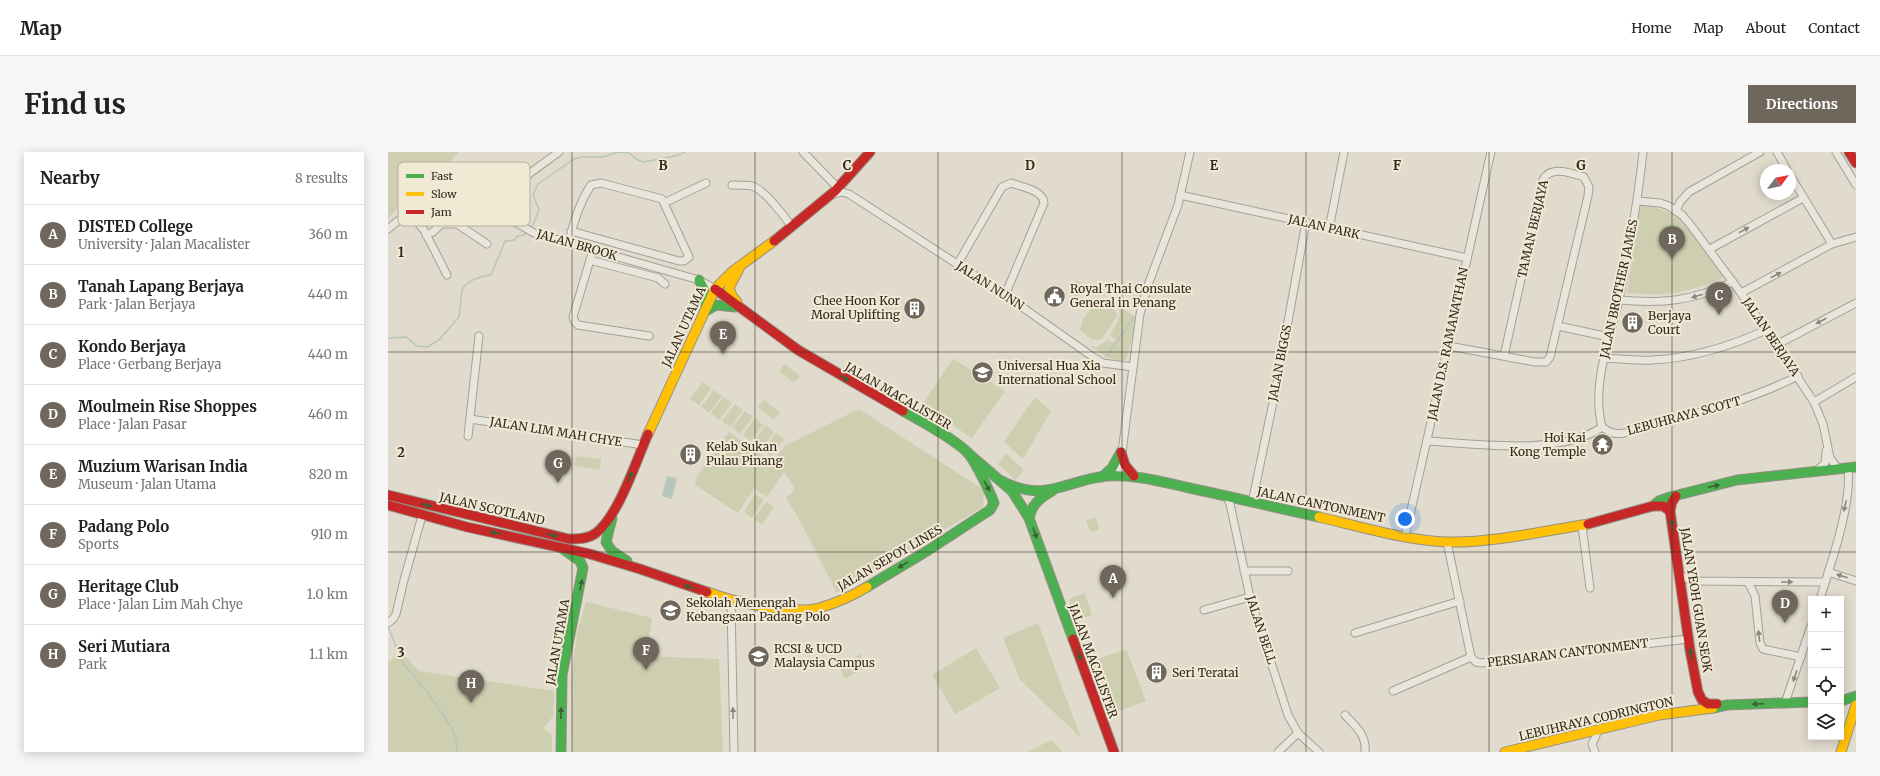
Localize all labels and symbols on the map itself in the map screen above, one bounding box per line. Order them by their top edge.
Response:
text: B [658,157,668,174]
text: C [843,157,852,174]
text: D [1025,157,1035,174]
text: E [1210,157,1219,174]
text: F [1393,157,1401,174]
text: G [1576,157,1586,174]
legend [398,162,530,226]
north arrow [1760,164,1796,200]
text: Fast [431,169,454,183]
street label: TAMAN BERJAYA [1514,178,1551,279]
text: Slow [431,187,457,201]
text: Jam [430,205,452,219]
street label: JALAN PARK [1286,211,1362,242]
street label: JALAN BROTHER JAMES [1596,218,1641,361]
street label: JALAN BROOK [534,226,620,263]
pin: B [1659,226,1685,259]
one-way arrow [1738,227,1750,233]
text: 1 [398,244,404,261]
street label: JALAN NUNN [953,258,1028,313]
street label: JALAN D.S. RAMANATHAN [1424,265,1471,423]
one-way arrow [1770,271,1782,278]
place label: Royal Thai Consulate General in Penang [1070,281,1191,310]
pin: C [1706,282,1732,315]
public building icon: Royal Thai Consulate General in Penang [1042,283,1068,309]
street label: JALAN UTAMA [658,284,709,370]
place label: Chee Hoon Kor Moral Uplifting [811,293,901,322]
one-way arrow [1690,293,1702,299]
street label: JALAN BERJAYA [1739,294,1804,379]
building icon: Chee Hoon Kor Moral Uplifting [902,295,928,321]
place label: Berjaya Court [1648,308,1692,337]
building icon: Berjaya Court [1619,310,1645,336]
one-way arrow [1816,318,1827,324]
pin: E [710,321,736,354]
street label: JALAN BIGGS [1265,323,1294,403]
street label: JALAN MACALISTER [841,358,955,433]
place label: Universal Hua Xia International School [998,358,1116,387]
school or university icon: Universal Hua Xia International School [970,360,996,386]
one-way arrow [838,375,850,381]
street label: LEBUHRAYA SCOTT [1625,393,1743,438]
street label: JALAN LIM MAH CHYE [488,413,624,449]
place label: Hoi Kai Kong Temple [1510,430,1586,459]
temple icon: Hoi Kai Kong Temple [1589,432,1615,458]
place label: Kelab Sukan Pulau Pinang [706,439,783,468]
building icon: Kelab Sukan Pulau Pinang [677,441,703,467]
text: 2 [397,444,405,461]
pin: G [545,450,571,483]
one-way arrow [627,471,633,483]
one-way arrow [983,480,990,492]
one-way arrow [1708,482,1720,488]
street label: JALAN CANTONMENT [1255,483,1387,526]
street label: JALAN SCOTLAND [437,489,546,528]
one-way arrow [1841,500,1847,512]
one-way arrow [419,503,432,509]
your location [1395,509,1415,529]
one-way arrow [1669,519,1675,531]
street label: JALAN SEPOY LINES [834,521,945,594]
street label: JALAN YEOH GUAN SEOK [1677,525,1715,674]
one-way arrow [1032,527,1038,539]
one-way arrow [490,530,502,536]
one-way arrow [546,533,558,539]
one-way arrow [897,562,909,569]
pin: A [1100,565,1126,598]
one-way arrow [1836,573,1848,579]
one-way arrow [578,579,584,591]
one-way arrow [1781,579,1794,585]
one-way arrow [683,583,695,589]
pin: D [1772,590,1798,623]
street label: JALAN BELL [1243,593,1280,667]
place label: Sekolah Menengah Kebangsaan Padang Polo [686,595,830,624]
street label: JALAN UTAMA [542,597,573,687]
school or university icon: Sekolah Menengah Kebangsaan Padang Polo [658,597,684,623]
street label: JALAN MACALISTER [1065,601,1121,721]
one-way arrow [1756,630,1762,642]
street label: PERSIARAN CANTONMENT [1486,635,1650,670]
pin: F [633,637,659,670]
place label: RCSI & UCD Malaysia Campus [774,641,875,670]
school or university icon: RCSI & UCD Malaysia Campus [745,643,771,669]
text: 3 [397,644,405,661]
one-way arrow [1687,648,1693,660]
one-way arrow [1077,649,1083,661]
building icon: Seri Teratai [1144,660,1170,686]
place label: Seri Teratai [1172,665,1239,680]
pin: H [458,670,484,703]
one-way arrow [1791,671,1797,683]
street label: LEBUHRAYA CODRINGTON [1517,693,1675,744]
one-way arrow [1751,701,1764,707]
one-way arrow [558,706,564,719]
one-way arrow [730,706,736,719]

